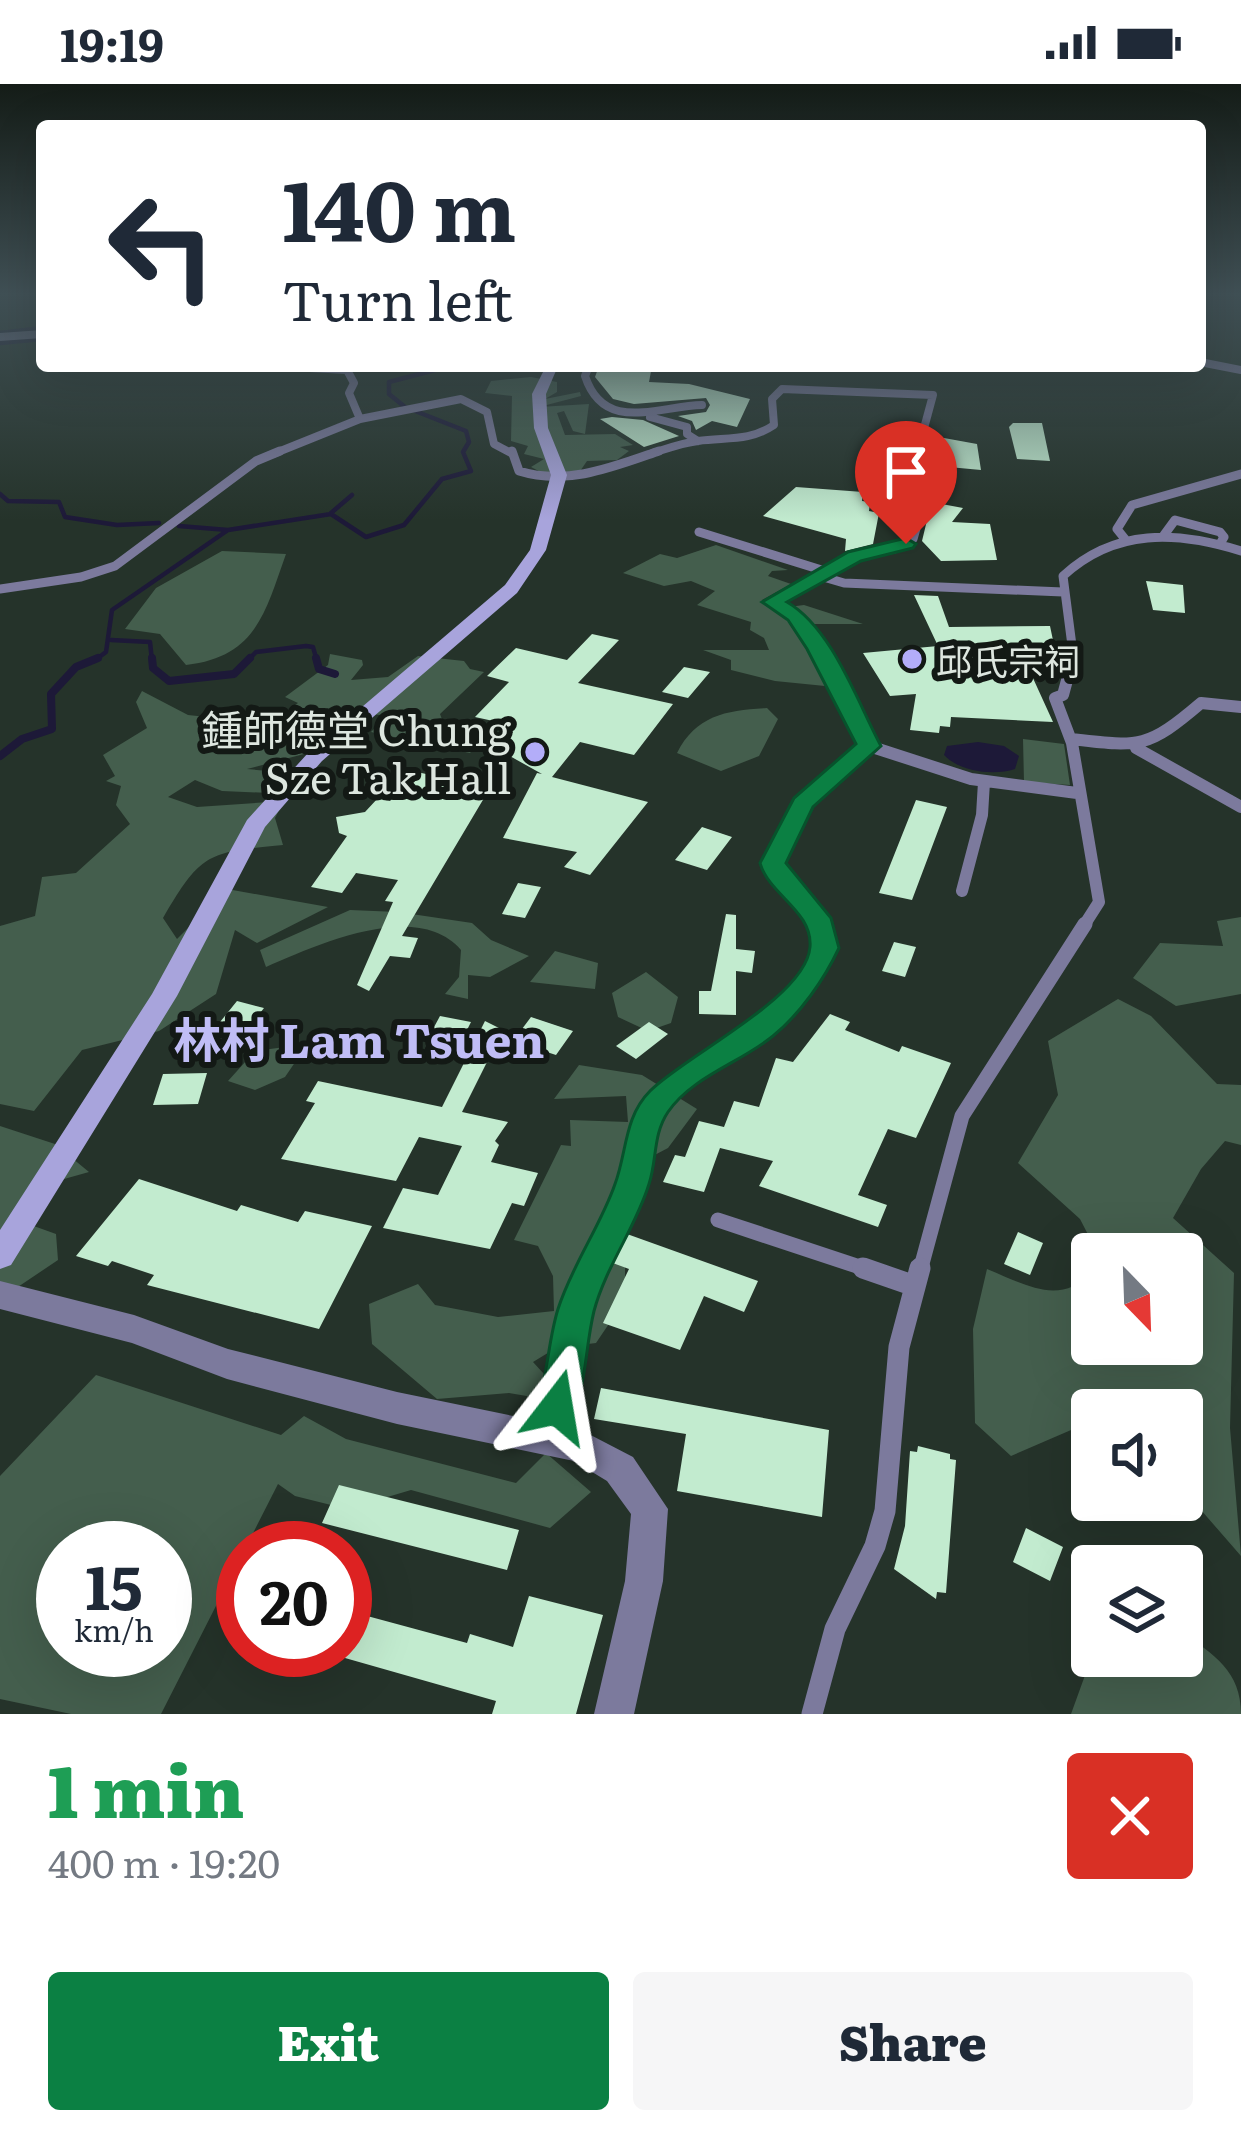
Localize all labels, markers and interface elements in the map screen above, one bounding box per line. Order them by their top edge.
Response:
text: 19:19 [60,9,164,76]
text: 140 m [282,143,517,268]
icon: left [84,168,240,324]
text: Turn left [282,257,513,338]
pin [855,421,957,544]
icon: arrive [873,439,939,505]
place label: 邱氏宗祠 [936,633,1080,686]
marker: 邱氏宗祠 [899,646,925,672]
place label: 鍾師德堂 Chung Sze Tak Hall [201,697,512,807]
marker: 鍾師德堂 Chung Sze Tak Hall [522,739,548,765]
district label: 林村 Lam Tsuen [173,1002,545,1073]
north arrow [1071,1233,1203,1365]
map controls [1071,1233,1203,1677]
position arrow [494,1344,620,1470]
button: sound [1071,1389,1203,1521]
speed limit sign: 20 [216,1521,372,1677]
text: 15 [85,1539,143,1628]
button: layers [1071,1545,1203,1677]
text: km/h [74,1607,154,1651]
text: 1 min [48,1733,244,1840]
button: close [1067,1753,1193,1879]
text: 400 m · 19:20 [48,1832,280,1890]
button: Exit [48,1972,609,2110]
button: Share [633,1972,1193,2110]

